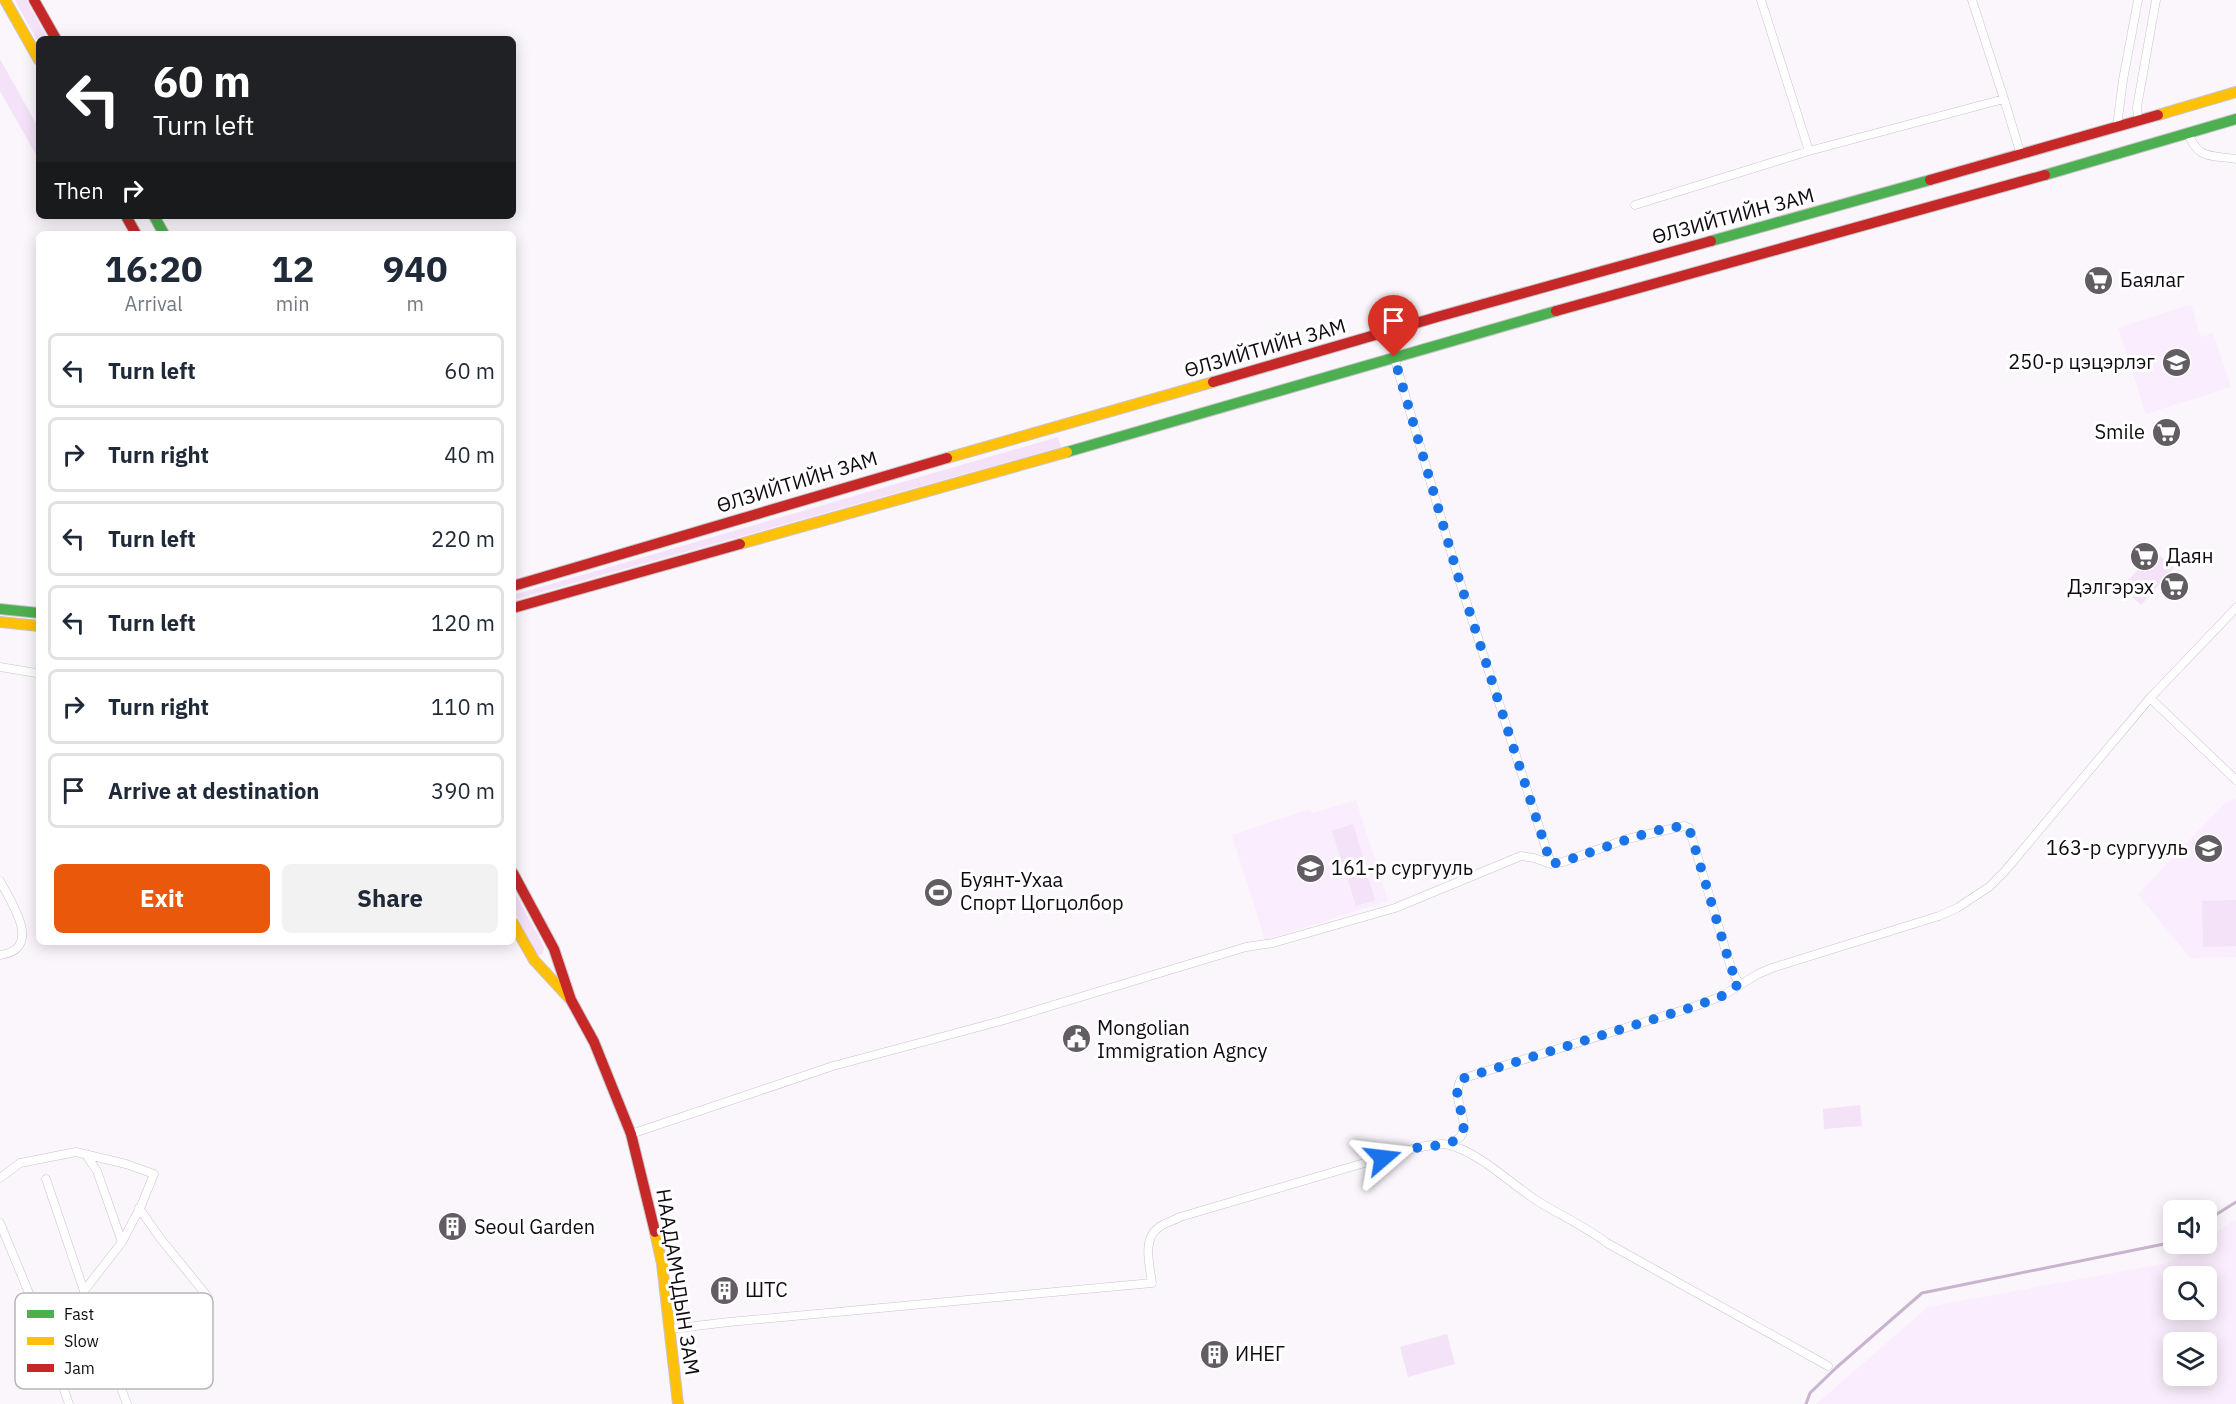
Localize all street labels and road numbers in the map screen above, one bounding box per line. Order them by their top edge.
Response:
street label: ӨЛЗИЙТИЙН ЗАМ [1649,181,1817,250]
street label: ӨЛЗИЙТИЙН ЗАМ [1181,312,1349,383]
street label: ӨЛЗИЙТИЙН ЗАМ [713,444,881,519]
street label: НААДАМЧДЫН ЗАМ [650,1187,707,1377]

